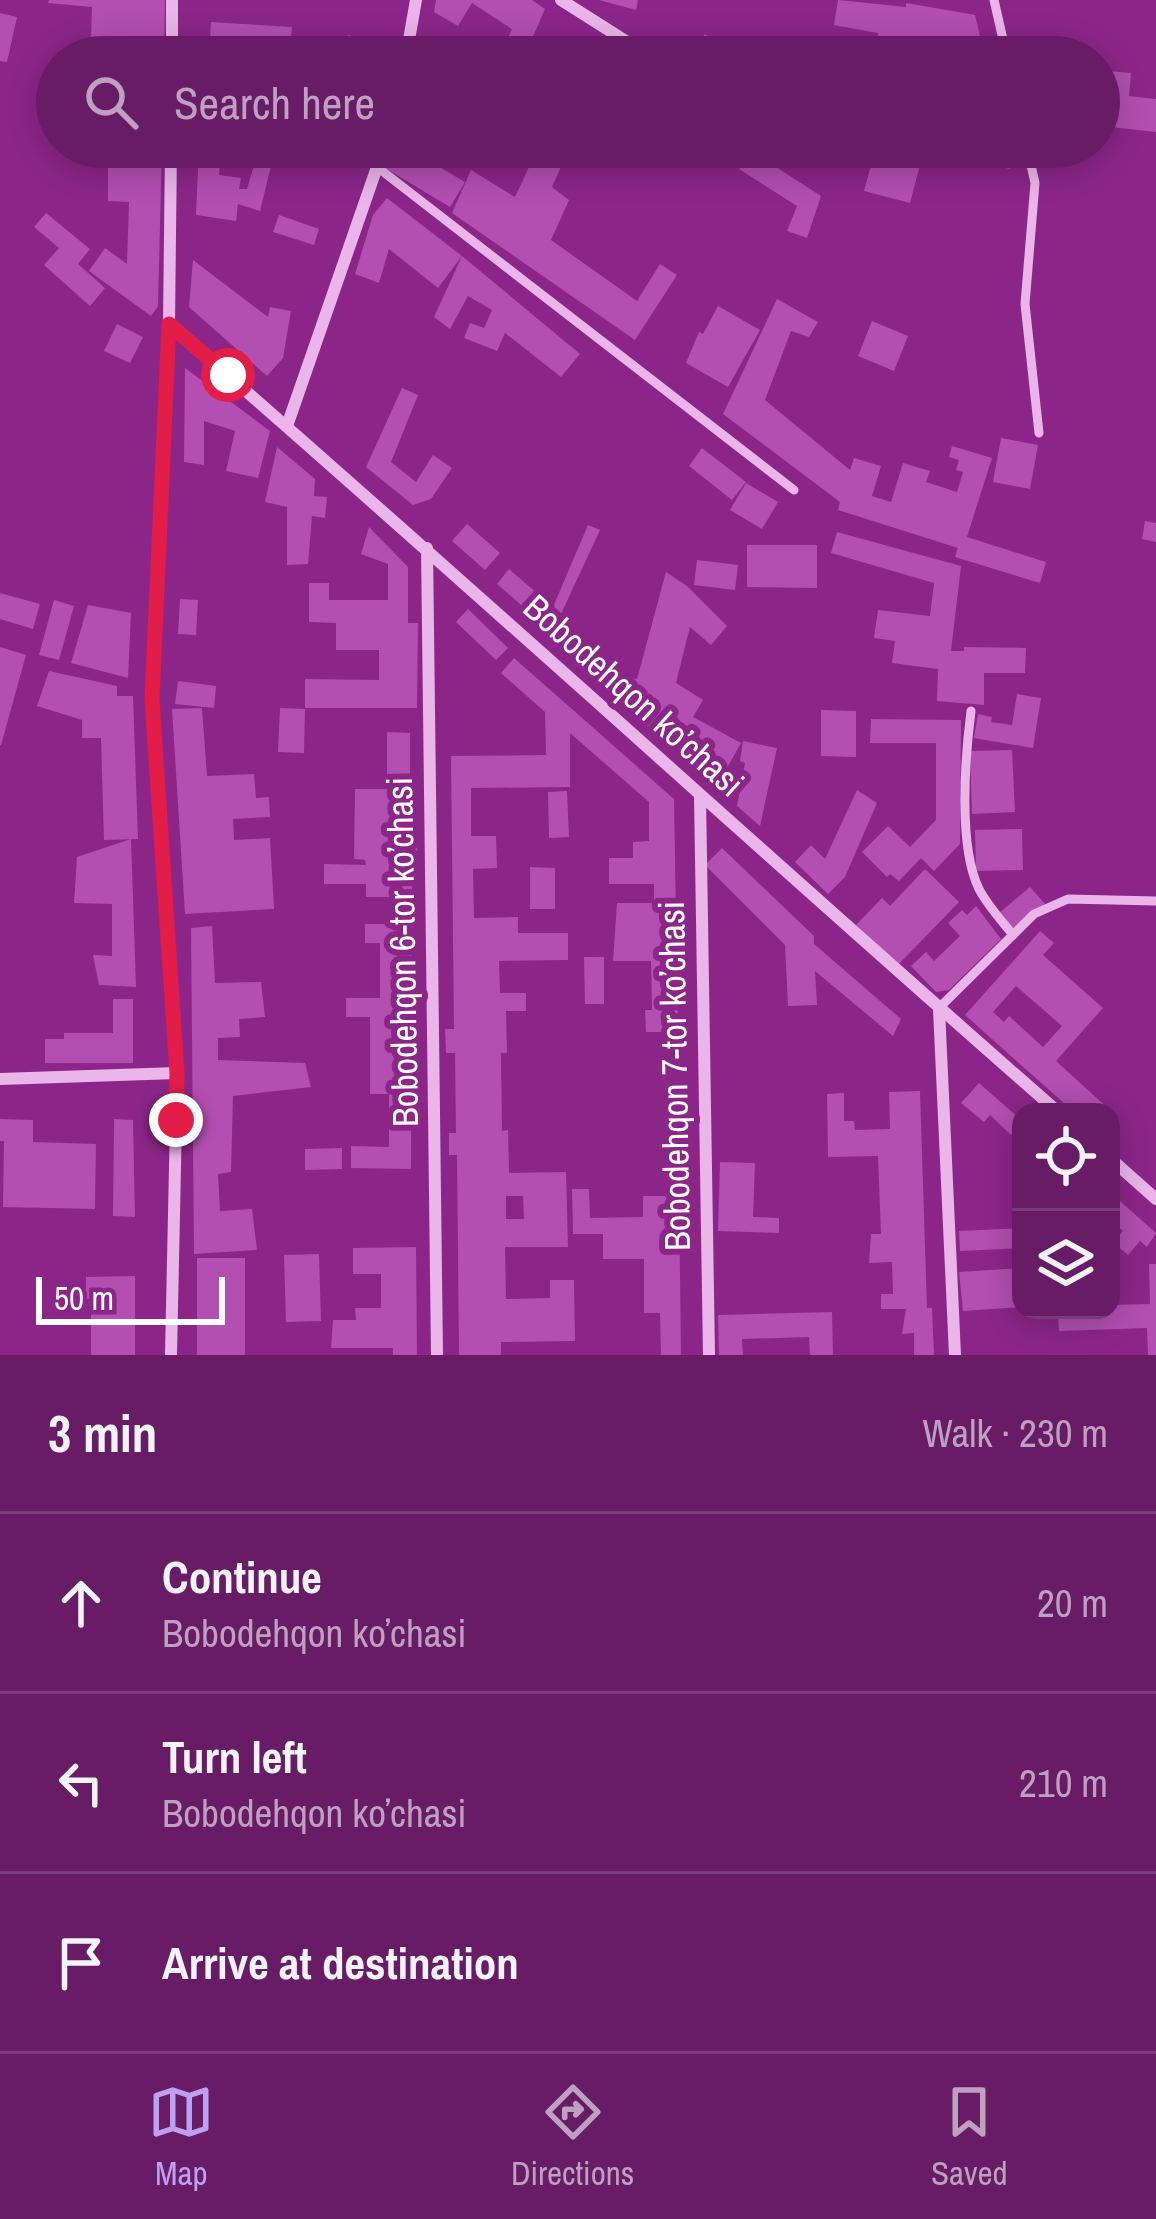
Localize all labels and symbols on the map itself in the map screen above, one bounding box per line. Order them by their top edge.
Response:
route start [201,348,255,402]
street label: Bobodehqon koʼchasi [514,583,754,807]
street label: Bobodehqon 6-tor koʼchasi [375,777,429,1127]
street label: Bobodehqon 7-tor koʼchasi [647,901,701,1251]
route end [149,1093,203,1147]
scale bar [36,1271,225,1324]

